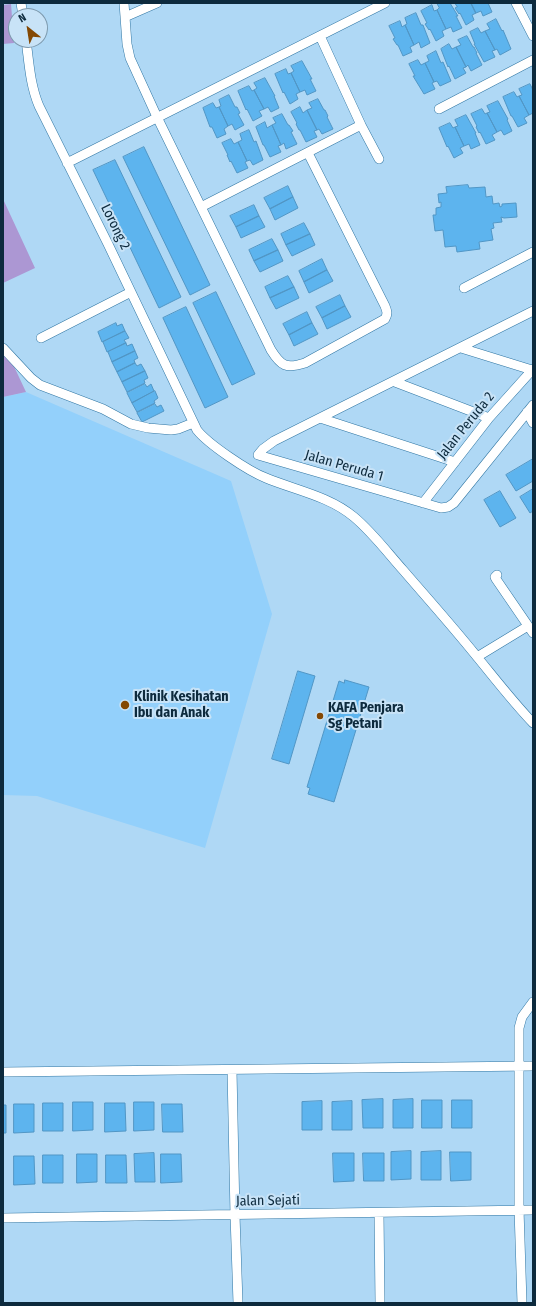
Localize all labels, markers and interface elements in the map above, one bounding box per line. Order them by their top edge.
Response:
north arrow [8,8,48,48]
text: N [16,11,28,25]
street label: Lorong 2 [97,202,133,252]
street label: Jalan Peruda 2 [434,389,498,463]
street label: Jalan Peruda 1 [303,447,385,485]
place label: Klinik Kesihatan Ibu dan Anak [134,689,229,722]
marker: Klinik Kesihatan Ibu dan Anak [119,699,131,711]
place label: KAFA Penjara Sg Petani [328,700,404,732]
marker: KAFA Penjara Sg Petani [315,711,325,721]
street label: Jalan Sejati [236,1192,300,1210]

